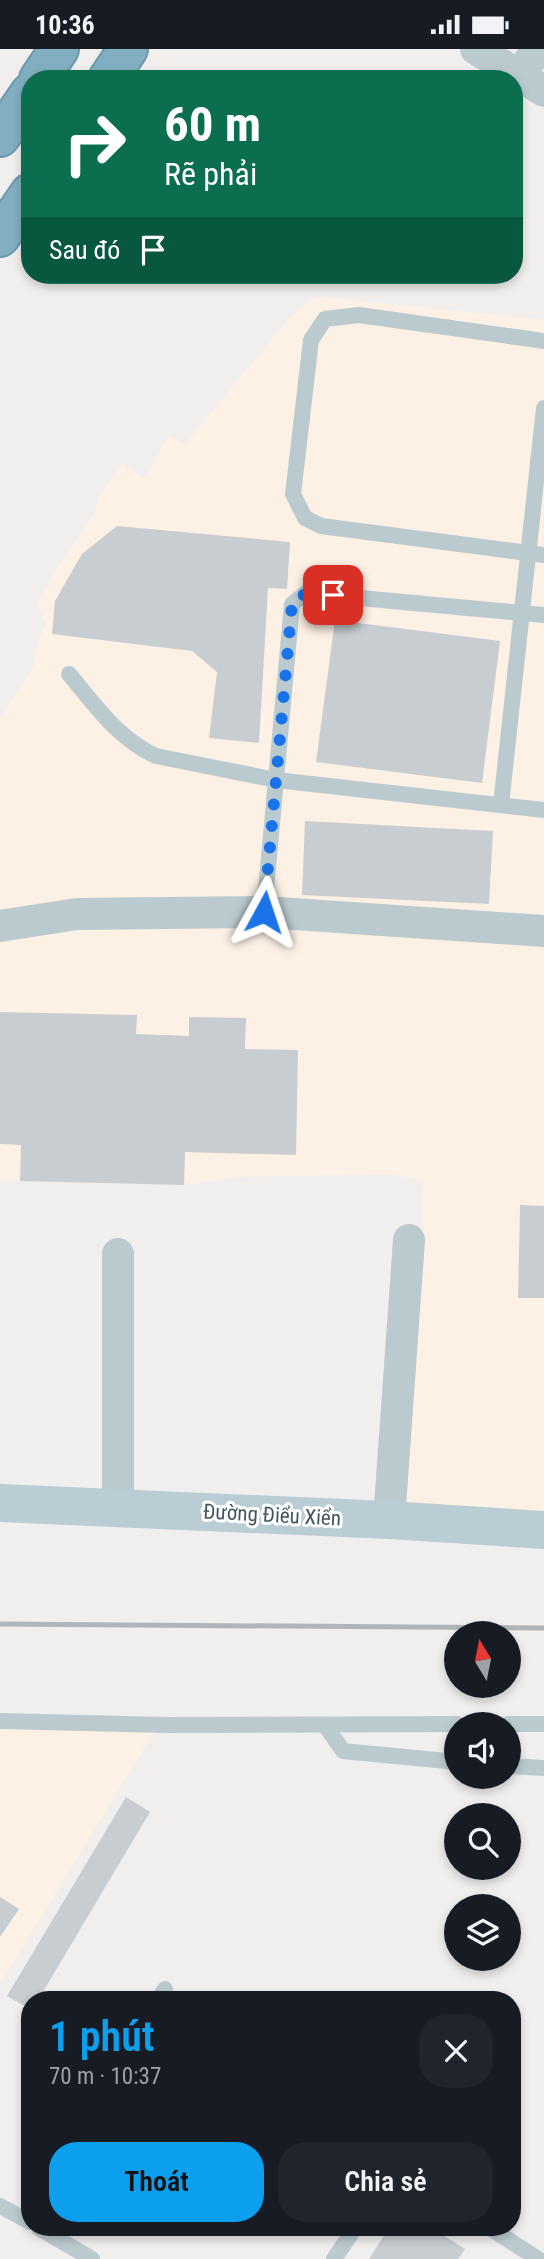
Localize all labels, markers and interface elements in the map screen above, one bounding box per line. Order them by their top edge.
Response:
text: 10:36 [35,10,95,40]
text: 60 m [164,96,261,153]
icon: right [49,98,140,189]
text: Rẽ phải [164,155,257,193]
icon: arrive [134,231,172,269]
text: Sau đó [49,235,120,265]
pin [303,565,363,625]
icon: arrive [314,576,352,614]
position arrow [227,875,301,949]
street label: Đường Điểu Xiển [202,1499,342,1531]
north arrow [444,1621,522,1697]
map controls [444,1621,521,1971]
button: sound [444,1712,521,1789]
button: search [444,1803,521,1880]
button: layers [444,1894,521,1971]
text: 1 phút [49,2012,155,2061]
button: close [419,2014,493,2088]
text: 70 m · 10:37 [49,2063,161,2090]
button: Thoát [49,2142,264,2222]
button: Chia sẻ [278,2142,493,2222]

